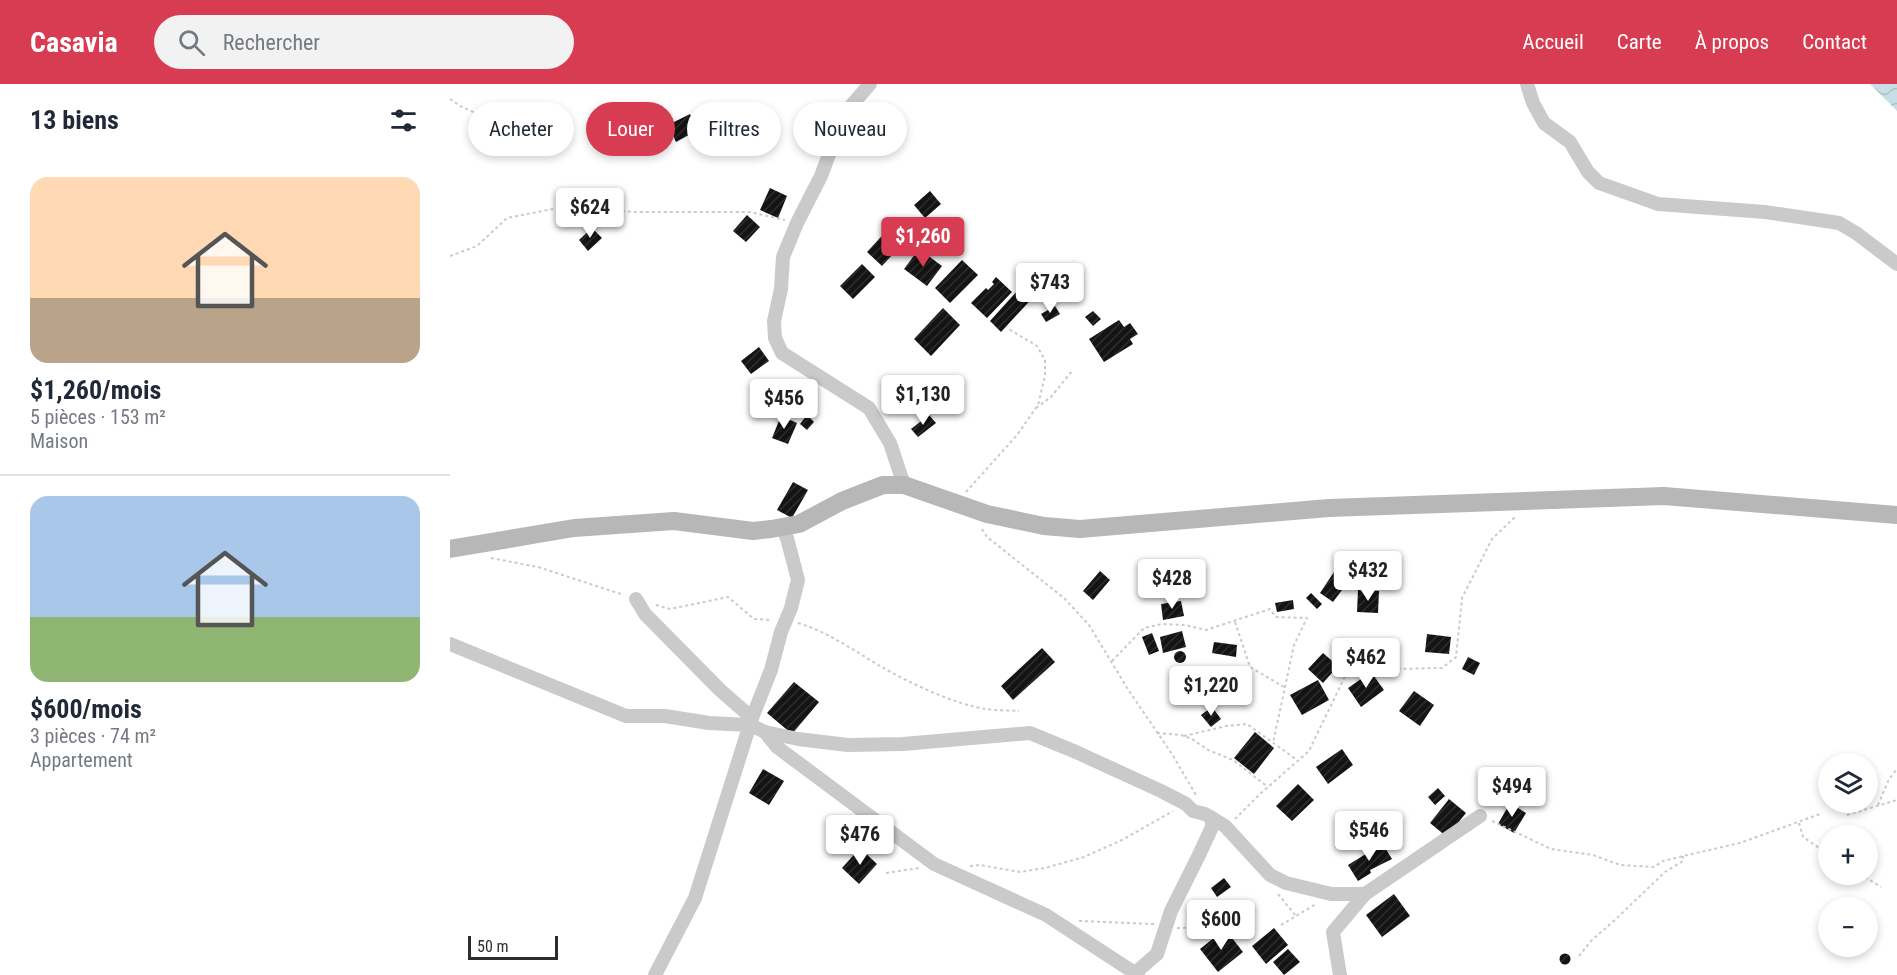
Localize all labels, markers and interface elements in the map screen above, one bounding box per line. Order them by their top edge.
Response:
search box [154,15,574,69]
text: Casavia [30,26,118,59]
icon: search [175,26,208,59]
text: Rechercher [223,30,320,55]
text: Accueil [1523,30,1584,54]
text: Carte [1617,30,1662,54]
text: À propos [1695,30,1769,54]
text: Contact [1802,30,1867,54]
chip: Acheter [468,102,574,156]
chip: Louer [586,102,675,156]
chip: Filtres [687,102,781,156]
chip: Nouveau [793,102,907,156]
icon: filters [387,104,420,137]
text: 13 biens [30,105,119,135]
pin: $624 [554,188,626,239]
text: $624 [570,195,610,219]
icon: home [171,216,279,324]
pin: $1,260 [874,217,972,268]
text: $1,260 [895,224,951,248]
pin: $743 [1014,263,1086,314]
text: $743 [1030,270,1070,294]
text: $1,260/mois [30,375,161,405]
pin: $1,130 [874,375,972,426]
pin: $456 [748,379,820,430]
text: $1,130 [895,382,951,406]
text: $456 [764,386,804,410]
text: 5 pièces · 153 m² [30,405,166,429]
text: Maison [30,429,88,453]
icon: home [171,535,279,643]
pin: $432 [1332,551,1404,602]
text: $432 [1348,558,1388,582]
pin: $428 [1136,559,1208,610]
text: $428 [1152,566,1192,590]
pin: $462 [1330,638,1402,689]
text: $462 [1346,645,1386,669]
pin: $1,220 [1162,666,1260,717]
text: $1,220 [1183,673,1239,697]
text: $600/mois [30,694,142,724]
text: 3 pièces · 74 m² [30,724,156,748]
text: Appartement [30,748,133,772]
map controls [1818,753,1878,957]
button: layers [1818,753,1878,813]
pin: $494 [1476,767,1548,818]
text: $494 [1492,774,1532,798]
pin: $546 [1333,811,1405,862]
pin: $476 [824,815,896,866]
text: $546 [1349,818,1389,842]
text: $476 [840,822,880,846]
button: + [1818,825,1878,885]
button: − [1818,897,1878,957]
pin: $600 [1185,900,1257,951]
text: $600 [1201,907,1241,931]
scale bar [468,933,558,960]
text: 50 m [477,937,509,956]

